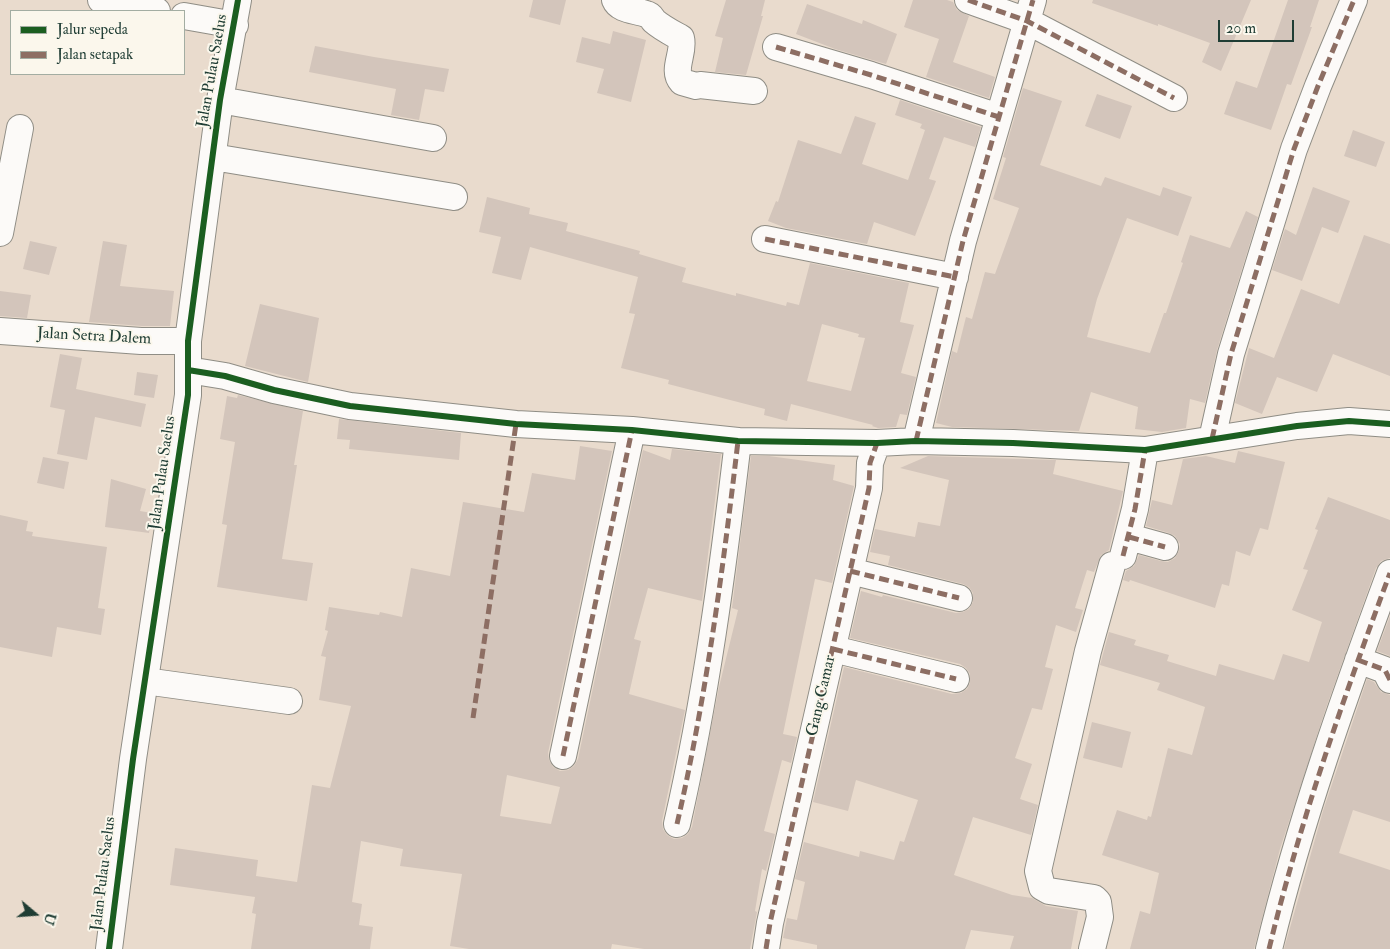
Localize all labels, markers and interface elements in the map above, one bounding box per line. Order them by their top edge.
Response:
legend [10,10,185,75]
scale bar [1220,10,1296,42]
street label: Jalan Pulau Saelus [194,13,232,129]
text: 20 m [1226,19,1256,38]
text: Jalur sepeda [57,20,128,39]
text: Jalan setapak [57,45,133,64]
street label: Jalan Setra Dalem [36,324,152,350]
street label: Jalan Pulau Saelus [145,415,181,531]
street label: Gang Camar [803,654,841,738]
street label: Jalan Pulau Saelus [87,816,121,932]
north arrow [10,889,60,939]
text: U [40,911,60,927]

